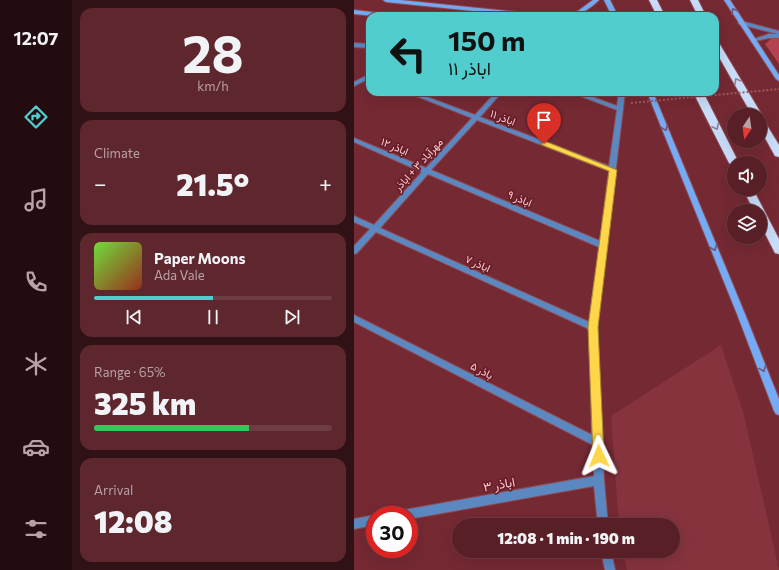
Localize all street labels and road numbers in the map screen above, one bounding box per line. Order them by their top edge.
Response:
street label: اباذر ۱۱ [488,106,518,129]
street label: اباذر ۱۲ [379,134,411,159]
street label: مهرآباد ۳ + اباذر [390,135,446,194]
street label: اباذر ۹ [506,187,534,210]
street label: اباذر ۷ [463,252,493,275]
street label: باذر ۵ [468,359,496,382]
street label: اباذر ۳ [482,473,516,496]

